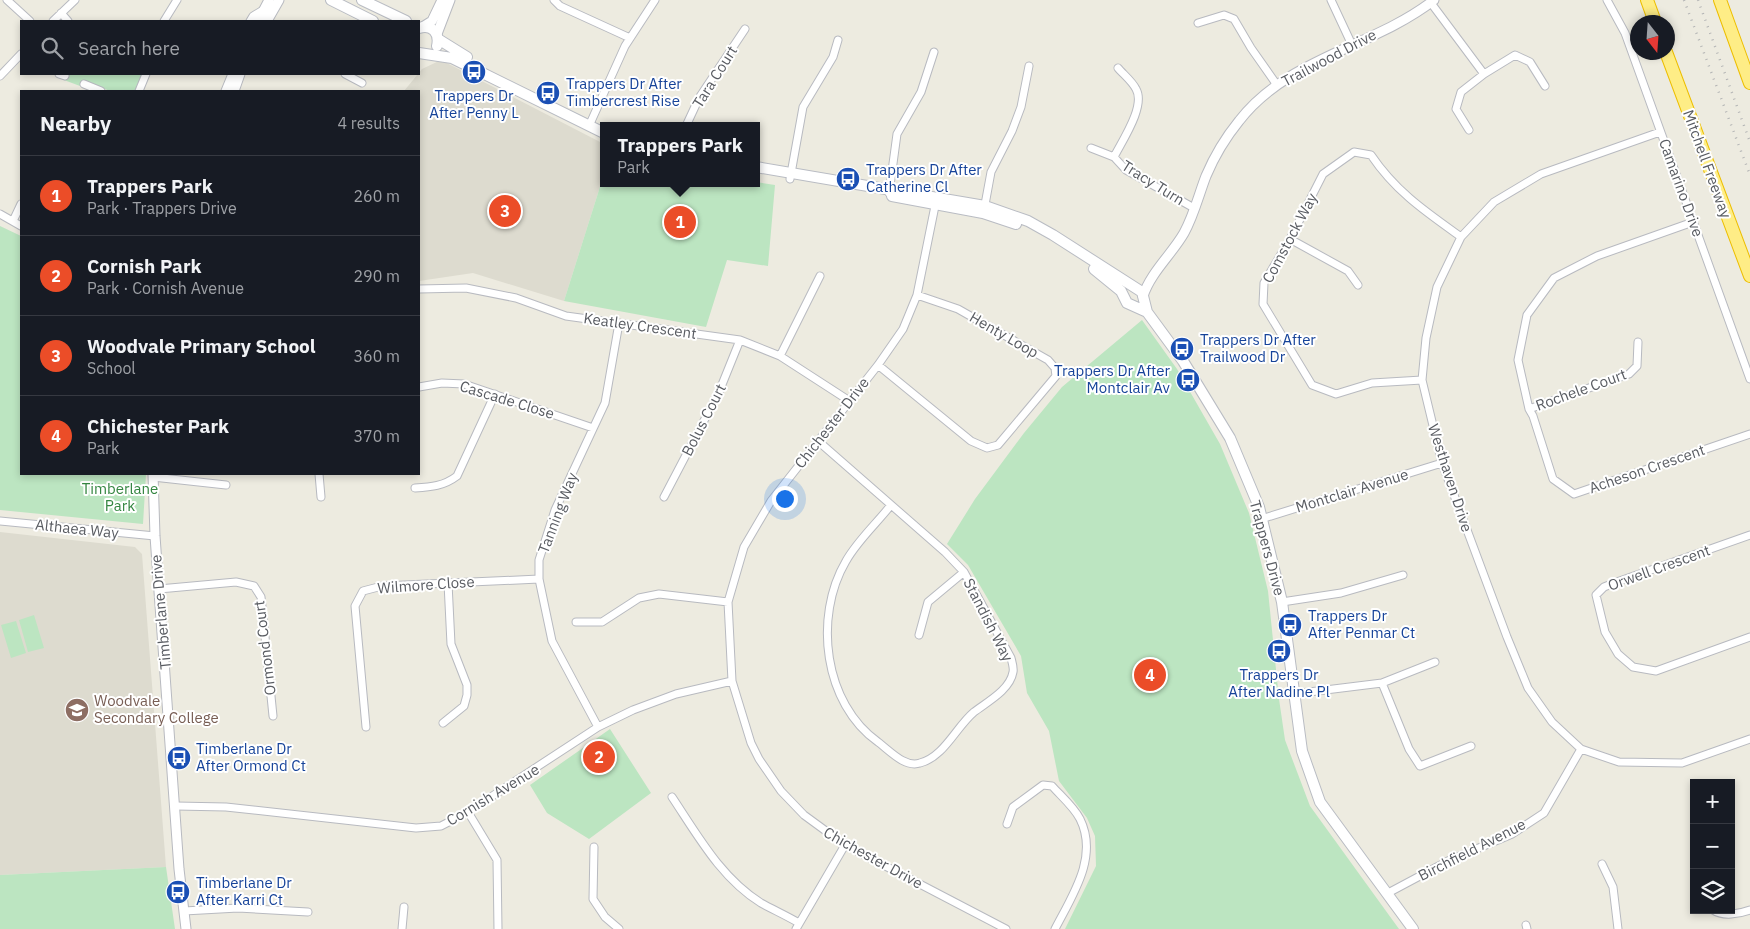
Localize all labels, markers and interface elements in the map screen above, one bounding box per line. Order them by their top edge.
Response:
north arrow [1630,15,1675,60]
search box [20,20,420,75]
street label: Trailwood Drive [1278,25,1379,90]
icon: search [38,34,66,62]
text: Search here [78,36,180,60]
street label: Tara Court [688,42,741,111]
bus stop icon: Trappers Dr After Penny L [461,59,487,85]
place label: Trappers Dr After Timbercrest Rise [566,74,682,110]
bus stop icon: Trappers Dr After Timbercrest Rise [535,80,561,106]
place label: Trappers Dr After Penny L [429,86,519,122]
street label: Mitchell Freeway [1679,107,1736,221]
text: Nearby [40,109,111,137]
text: 4 results [337,113,400,133]
popup [600,122,760,187]
text: Trappers Park [617,133,743,157]
street label: Camarino Drive [1655,136,1708,239]
street label: Tracy Turn [1118,156,1188,209]
text: Park [617,157,650,177]
place label: Trappers Dr After Catherine Cl [866,160,982,196]
bus stop icon: Trappers Dr After Catherine Cl [835,166,861,192]
text: Trappers Park [87,174,213,198]
text: 1 [51,186,61,206]
text: 260 m [353,186,400,206]
street label: Comstock Way [1258,189,1321,286]
pin: 3 [489,192,521,230]
text: Park · Trappers Drive [87,198,237,218]
pin: 1 [664,203,696,241]
text: Cornish Park [87,254,202,278]
text: 2 [51,266,61,286]
text: 290 m [353,266,400,286]
text: Park · Cornish Avenue [87,278,244,298]
street label: Henty Loop [966,307,1042,362]
street label: Keatley Crescent [582,308,698,343]
place label: Trappers Dr After Trailwood Dr [1200,330,1316,366]
text: Woodvale Primary School [87,334,316,358]
bus stop icon: Trappers Dr After Trailwood Dr [1169,336,1195,362]
text: 3 [51,346,61,366]
text: 360 m [353,346,400,366]
text: School [87,358,136,378]
place label: Trappers Dr After Montclair Av [1054,361,1171,397]
street label: Rochele Court [1533,364,1629,415]
bus stop icon: Trappers Dr After Montclair Av [1175,367,1201,393]
street label: Chichester Drive [790,373,873,472]
street label: Cascade Close [458,376,557,423]
street label: Bolus Court [677,380,730,459]
text: Chichester Park [87,414,229,438]
street label: Westhaven Drive [1424,421,1477,534]
text: 4 [51,426,61,446]
text: 370 m [353,426,400,446]
text: Park [87,438,119,458]
street label: Acheson Crescent [1586,440,1707,497]
street label: Montclair Avenue [1293,464,1410,517]
street label: Tanning Way [533,469,582,556]
park label: Timberlane Park [82,479,158,515]
your location [772,486,798,512]
street label: Trappers Drive [1246,498,1289,598]
street label: Althaea Way [34,515,120,542]
street label: Orwell Crescent [1605,540,1712,595]
street label: Timberlane Drive [146,554,175,670]
street label: Wilmore Close [377,572,475,597]
street label: Standish Way [959,575,1018,665]
street label: Ormond Court [249,600,280,697]
place label: Trappers Dr After Penmar Ct [1308,606,1415,642]
bus stop icon: Trappers Dr After Penmar Ct [1277,612,1303,638]
bus stop icon: Trappers Dr After Nadine Pl [1266,638,1292,664]
pin: 4 [1134,656,1166,694]
place label: Trappers Dr After Nadine Pl [1228,665,1330,701]
place label: Woodvale Secondary College [94,691,219,727]
school or university icon: Woodvale Secondary College [64,697,90,723]
pin: 2 [583,738,615,776]
place label: Timberlane Dr After Ormond Ct [196,739,306,775]
bus stop icon: Timberlane Dr After Ormond Ct [166,745,192,771]
street label: Cornish Avenue [443,759,543,830]
map controls [1690,779,1735,914]
button: + [1690,779,1735,824]
street label: Birchfield Avenue [1415,814,1529,885]
street label: Chichester Drive [820,822,926,893]
button: − [1690,824,1735,869]
button: layers [1690,869,1735,914]
place label: Timberlane Dr After Karri Ct [196,873,292,909]
bus stop icon: Timberlane Dr After Karri Ct [165,879,191,905]

